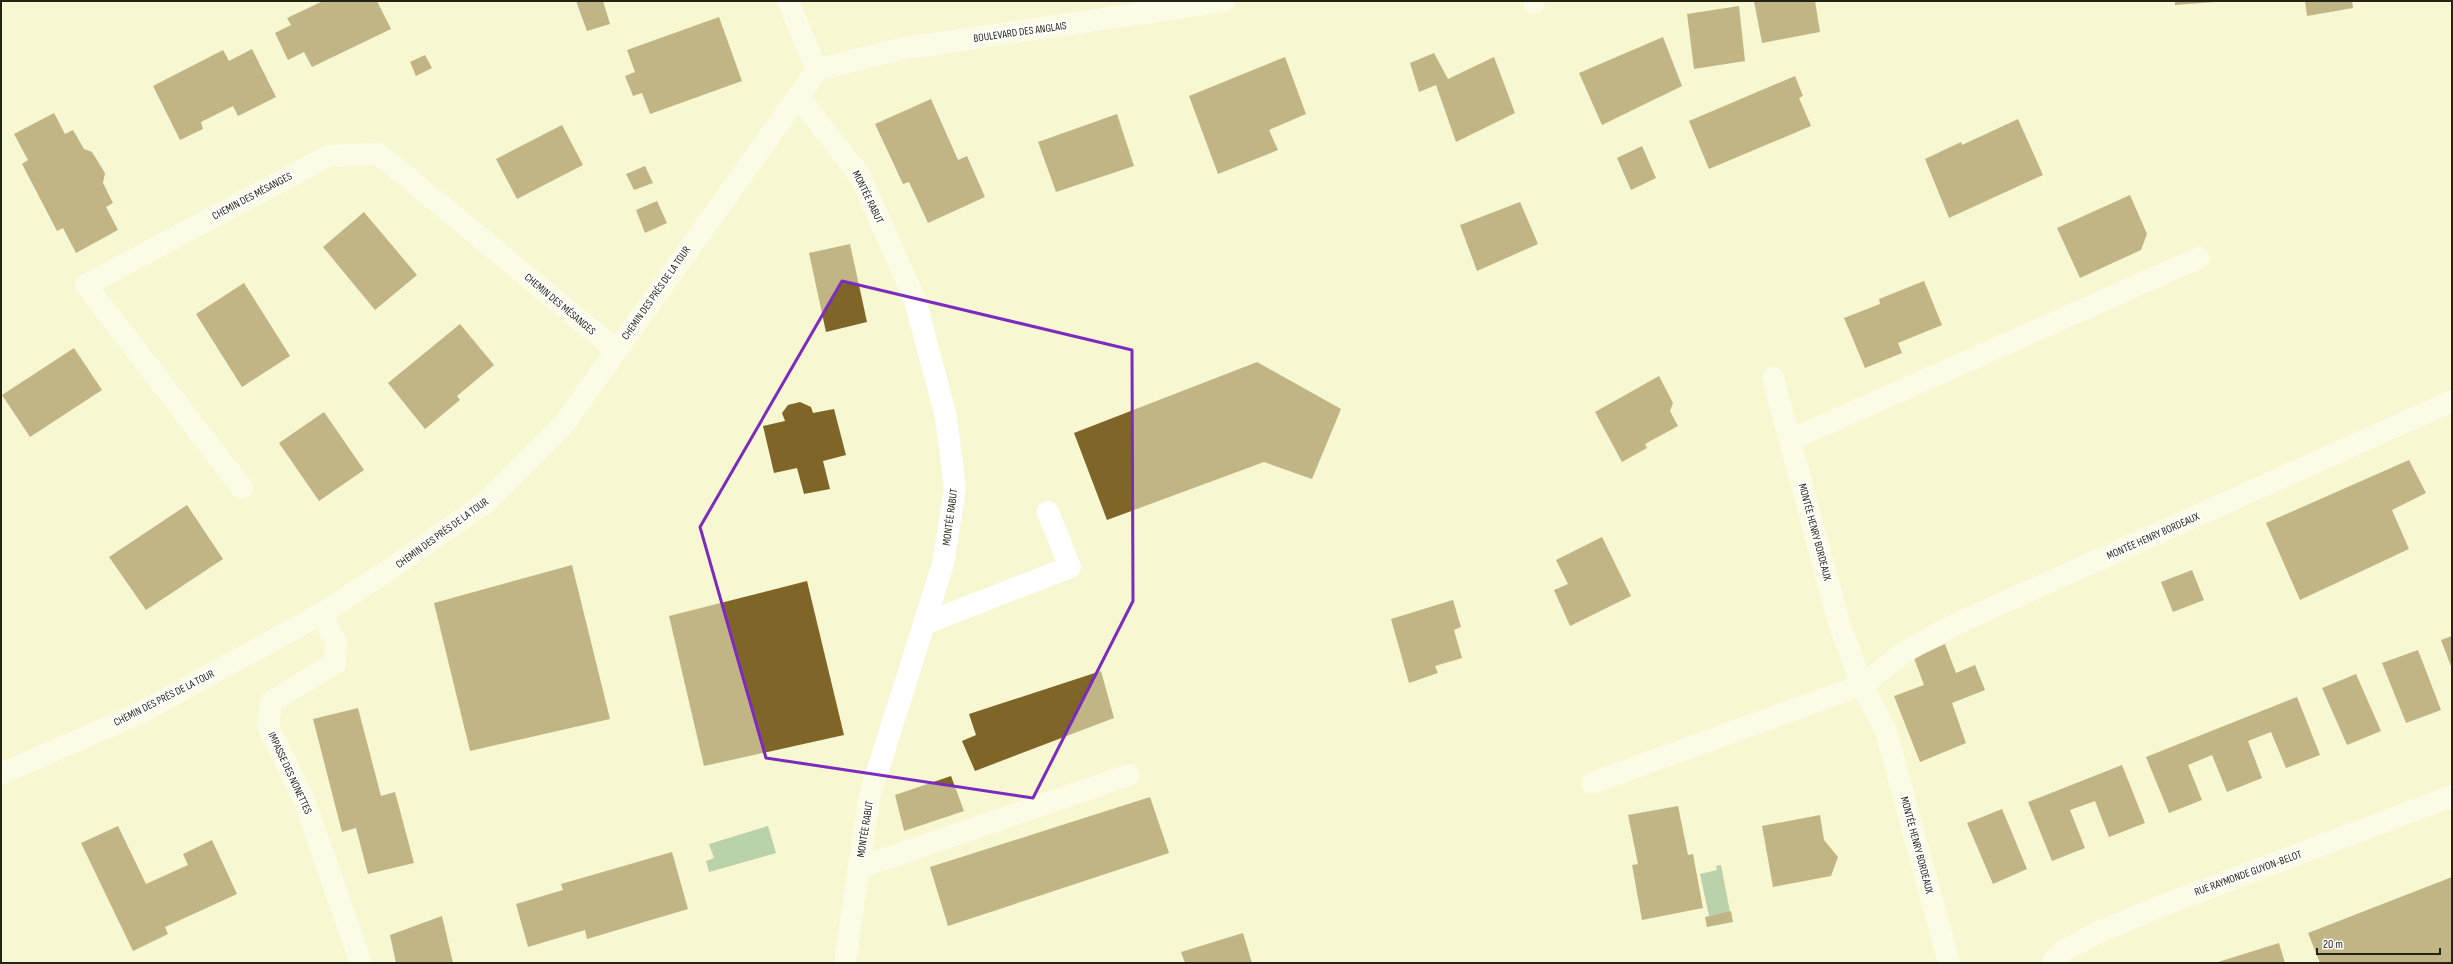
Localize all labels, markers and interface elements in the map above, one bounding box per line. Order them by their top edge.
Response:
street label: BOULEVARD DES ANGLAIS [973,19,1068,45]
street label: MONTÉE RABUT [850,168,887,226]
street label: CHEMIN DES MÉSANGES [210,169,295,223]
street label: CHEMIN DES PRÉS DE LA TOUR [619,244,693,342]
street label: CHEMIN DES MÉSANGES [522,270,598,338]
street label: MONTÉE HENRY BORDEAUX [1796,482,1834,582]
street label: MONTÉE RABUT [940,487,960,546]
street label: CHEMIN DES PRÉS DE LA TOUR [393,495,491,571]
street label: MONTÉE HENRY BORDEAUX [2105,510,2202,562]
street label: CHEMIN DES PRÉS DE LA TOUR [111,667,217,729]
street label: IMPASSE DES NONETTES [265,730,315,816]
street label: MONTÉE HENRY BORDEAUX [1898,795,1936,895]
street label: MONTÉE RABUT [854,799,876,858]
street label: RUE RAYMONDE GUYON-BELOT [2193,847,2304,898]
scale bar [2317,930,2440,956]
text: 20 m [2323,937,2343,952]

